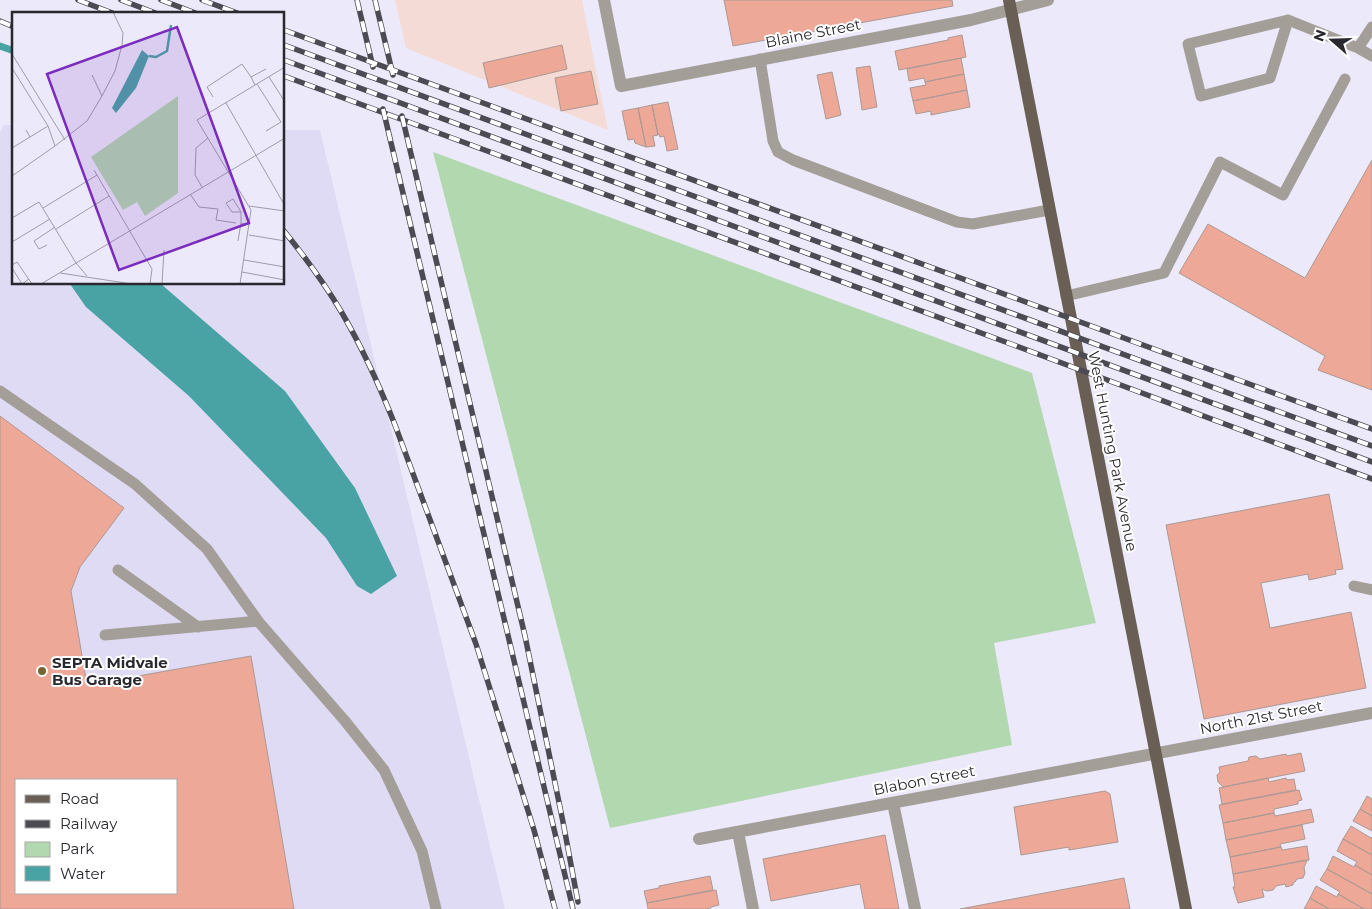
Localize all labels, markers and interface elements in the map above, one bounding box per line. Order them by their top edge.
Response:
inset map [12,12,285,285]
street label: Blaine Street [764,14,862,52]
north arrow [1307,15,1357,65]
text: N [1309,27,1330,44]
street label: West Hunting Park Avenue [1084,349,1142,553]
place label: SEPTA Midvale Bus Garage [52,653,168,689]
marker: SEPTA Midvale Bus Garage [36,665,48,677]
street label: North 21st Street [1198,696,1324,738]
street label: Blabon Street [872,761,976,799]
legend [15,779,178,894]
text: Road [60,789,99,808]
text: Railway [60,814,118,833]
text: Park [60,839,94,858]
text: Water [60,864,106,883]

